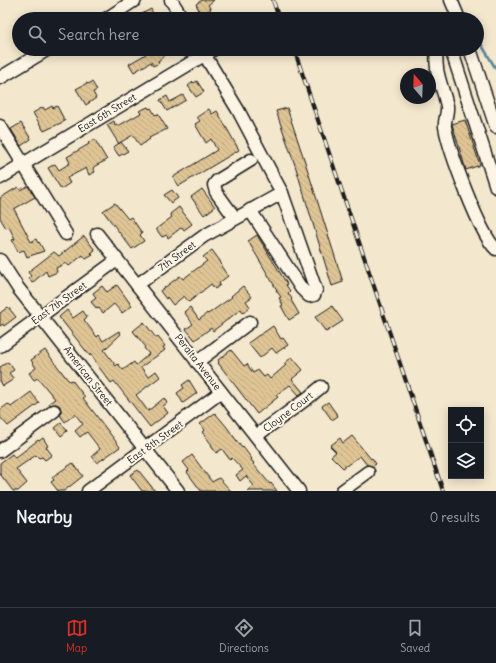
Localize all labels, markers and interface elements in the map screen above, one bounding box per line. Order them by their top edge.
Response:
search box [12,12,484,56]
icon: search [26,23,48,45]
text: Search here [58,25,139,44]
north arrow [400,68,436,104]
street label: East 6th Street [75,90,139,135]
street label: 7th Street [156,238,199,274]
street label: East 7th Street [29,278,90,327]
street label: Peralta Avenue [172,331,224,393]
street label: American Street [61,343,116,409]
street label: Cloyne Court [260,389,316,435]
map controls [448,407,484,479]
button: locate [448,407,484,443]
street label: East 8th Street [125,417,186,467]
button: layers [448,443,484,479]
text: Nearby [16,506,72,528]
text: 0 results [430,509,480,526]
tab: Map [66,617,88,655]
tab: Directions [219,617,269,655]
tab: Saved [400,617,430,655]

